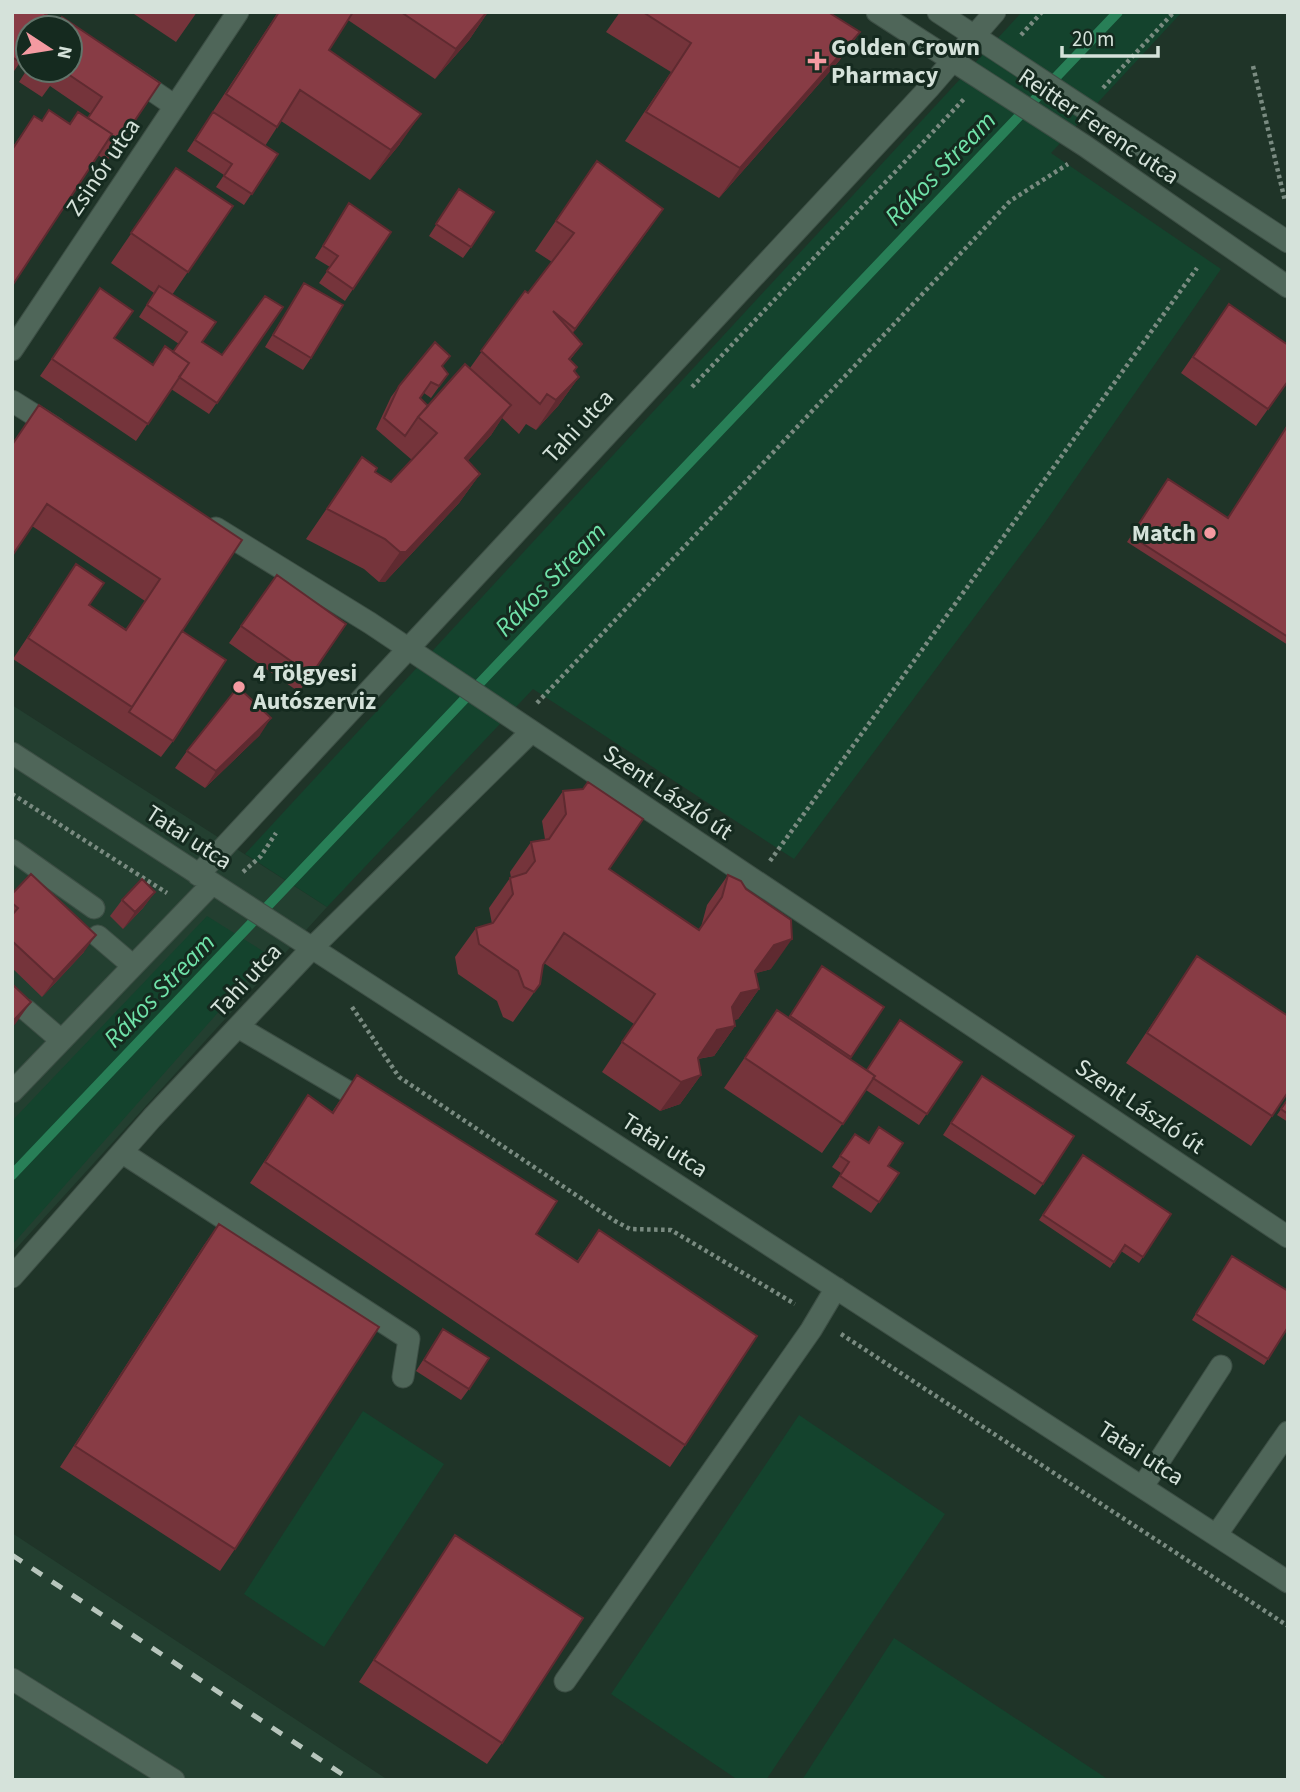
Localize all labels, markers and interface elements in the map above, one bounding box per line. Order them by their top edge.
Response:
north arrow [14,14,84,84]
scale bar [1062,14,1158,58]
text: 20 m [1072,24,1114,54]
place label: Golden Crown Pharmacy [831,30,980,93]
text: N [50,43,79,61]
marker: Golden Crown Pharmacy [809,53,825,69]
street label: Reitter Ferenc utca [1011,59,1186,193]
water label: Rákos Stream [876,103,1005,234]
street label: Zsinór utca [58,111,149,223]
street label: Tahi utca [535,381,622,471]
water label: Rákos Stream [486,514,615,645]
place label: Match [1132,516,1196,551]
marker: Match [1202,525,1218,541]
place label: 4 Tölgyesi Autószerviz [252,656,376,719]
marker: 4 Tölgyesi Autószerviz [231,679,247,695]
street label: Szent László út [596,736,740,849]
street label: Tatai utca [139,796,239,878]
water label: Rákos Stream [95,925,224,1056]
street label: Tahi utca [203,935,290,1025]
street label: Szent László út [1068,1050,1212,1163]
street label: Tatai utca [615,1104,715,1186]
street label: Tatai utca [1091,1412,1191,1494]

